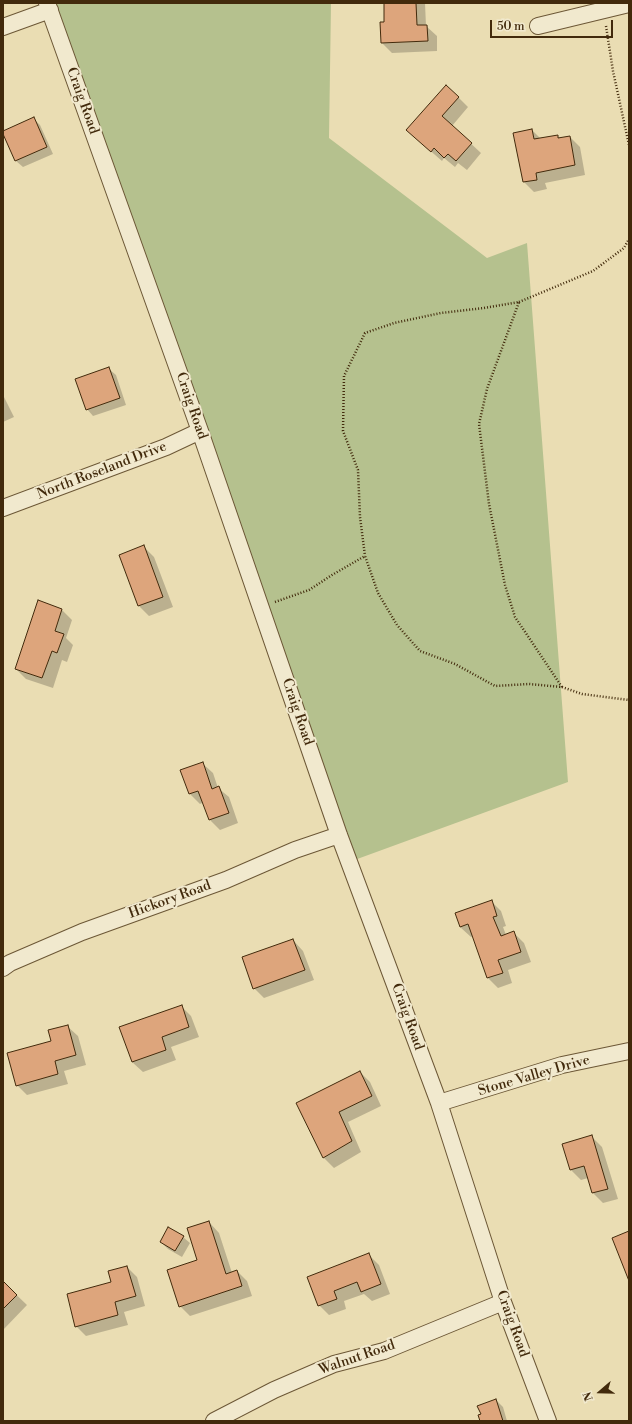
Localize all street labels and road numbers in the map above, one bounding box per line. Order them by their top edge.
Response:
street label: Craig Road [62,65,102,137]
street label: Craig Road [172,370,210,442]
street label: North Roseland Drive [35,439,169,503]
street label: Craig Road [278,676,316,748]
street label: Hickory Road [126,877,214,923]
street label: Craig Road [387,981,427,1053]
street label: Stone Valley Drive [476,1052,592,1100]
street label: Craig Road [492,1288,532,1360]
street label: Walnut Road [317,1337,397,1379]

